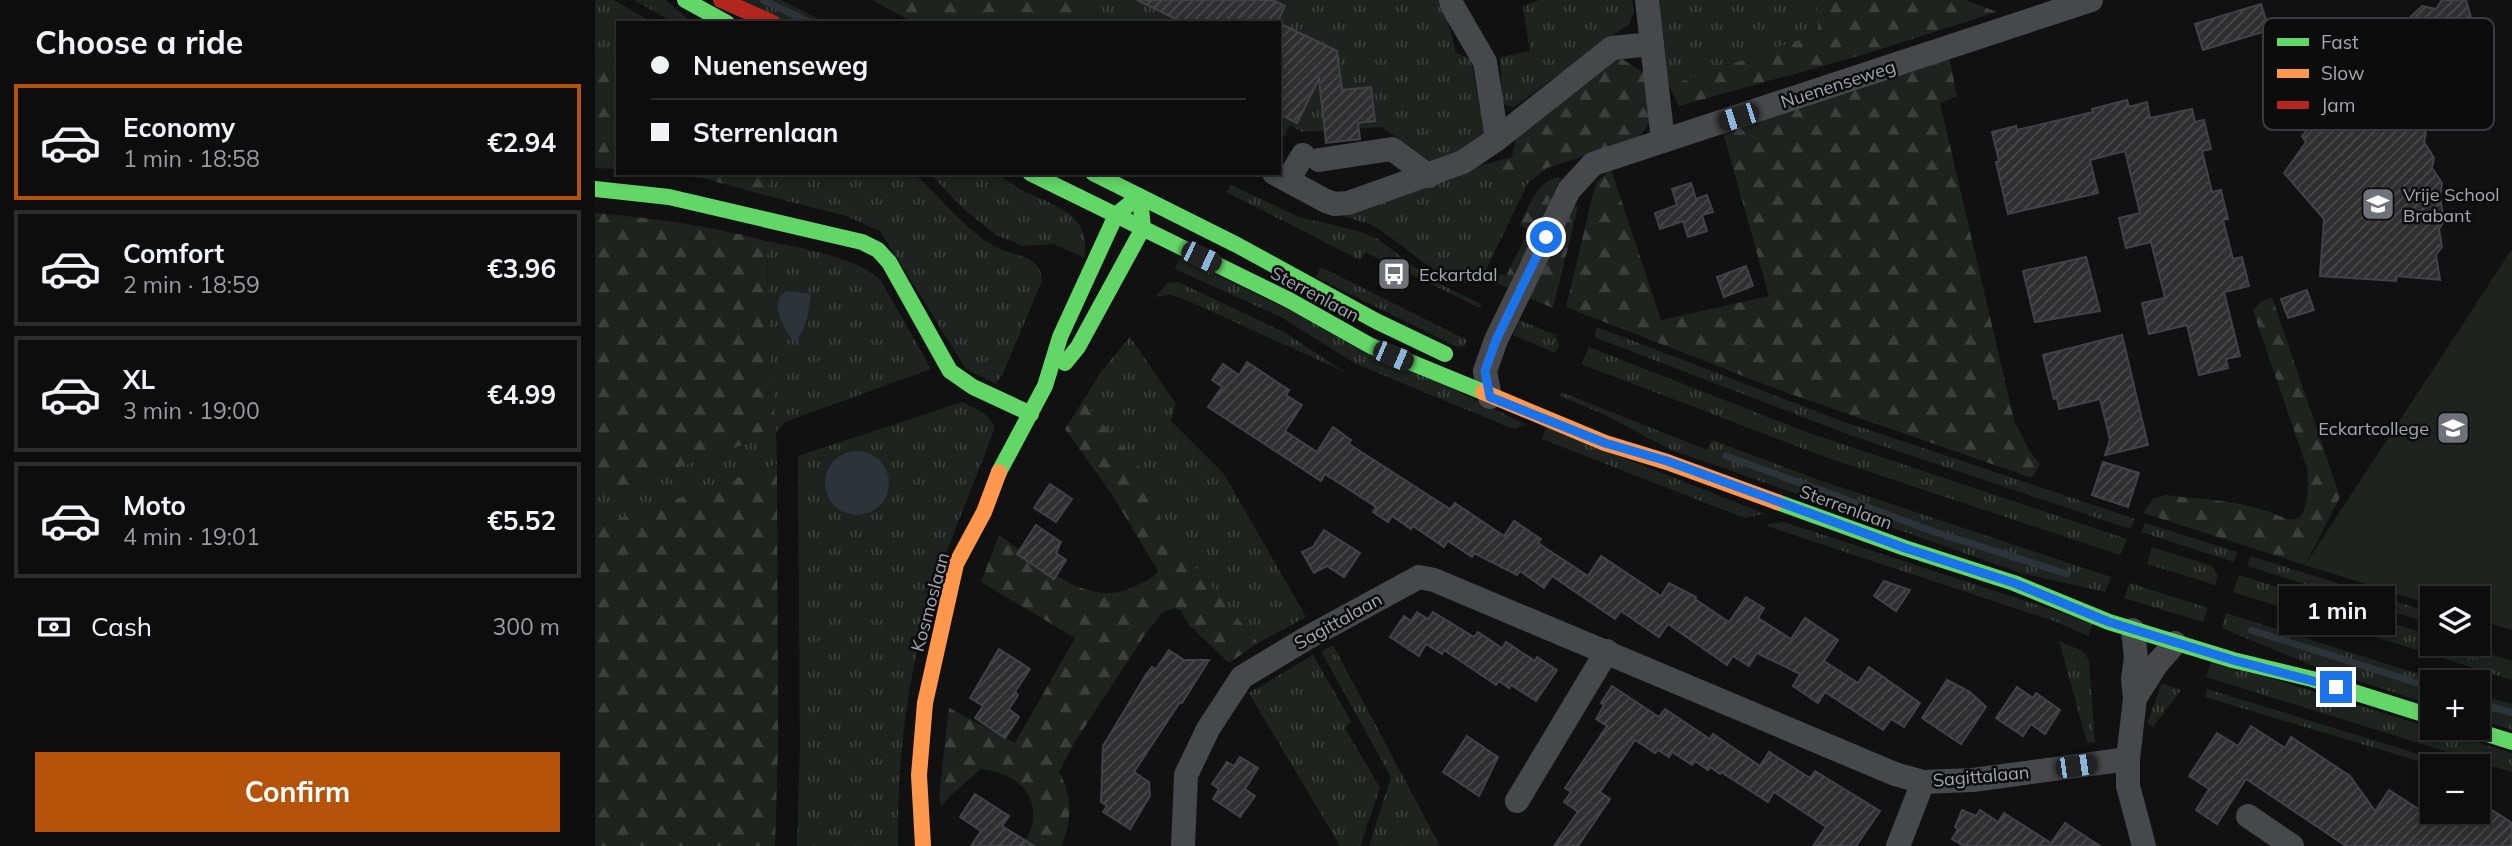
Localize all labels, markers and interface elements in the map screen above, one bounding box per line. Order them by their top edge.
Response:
legend [2263,18,2494,130]
text: Choose a ride [35,22,243,62]
text: Fast [2321,30,2359,54]
text: Nuenenseweg [693,49,868,82]
street label: Nuenenseweg [1778,55,1898,113]
text: Slow [2321,61,2365,85]
text: Jam [2321,93,2355,117]
car [1715,101,1762,133]
icon: car [39,111,102,174]
text: Economy [123,111,235,144]
text: Sterrenlaan [693,116,838,149]
text: €2.94 [487,126,556,159]
text: 1 min · 18:58 [123,144,260,173]
place label: Vrije School Brabant [2403,183,2500,227]
school or university icon: Vrije School Brabant [2359,185,2397,223]
route start [1530,221,1562,253]
icon: car [39,237,102,300]
text: Comfort [123,237,224,270]
car [1178,238,1225,276]
text: €3.96 [487,252,556,285]
bus stop icon: Eckartdal [1375,255,1413,293]
street label: Sterrenlaan [1267,261,1363,327]
place label: Eckartdal [1419,263,1498,286]
text: 2 min · 18:59 [123,270,260,299]
car [1370,338,1417,374]
icon: car [39,363,102,426]
text: XL [123,363,155,396]
text: €4.99 [487,378,556,411]
text: 3 min · 19:00 [123,396,260,425]
school or university icon: Eckartcollege [2434,409,2472,447]
place label: Eckartcollege [2318,417,2429,440]
street label: Sterrenlaan [1797,480,1895,534]
icon: car [39,489,102,552]
text: Moto [123,489,186,522]
text: €5.52 [487,504,556,537]
text: 4 min · 19:01 [123,522,260,551]
street label: Kosmoslaan [906,550,954,654]
callout: 1 min [2278,586,2394,634]
map controls [2420,586,2490,824]
button: layers [2420,586,2490,656]
street label: Sagittalaan [1290,587,1386,655]
text: 1 min [2307,596,2367,625]
icon: cash [35,608,73,646]
text: Cash [91,610,152,643]
text: 300 m [492,612,560,641]
button: + [2420,670,2490,740]
route end [2320,671,2352,703]
button: Confirm [35,752,560,832]
car [2054,753,2099,779]
button: − [2420,754,2490,824]
street label: Sagittalaan [1932,760,2030,792]

